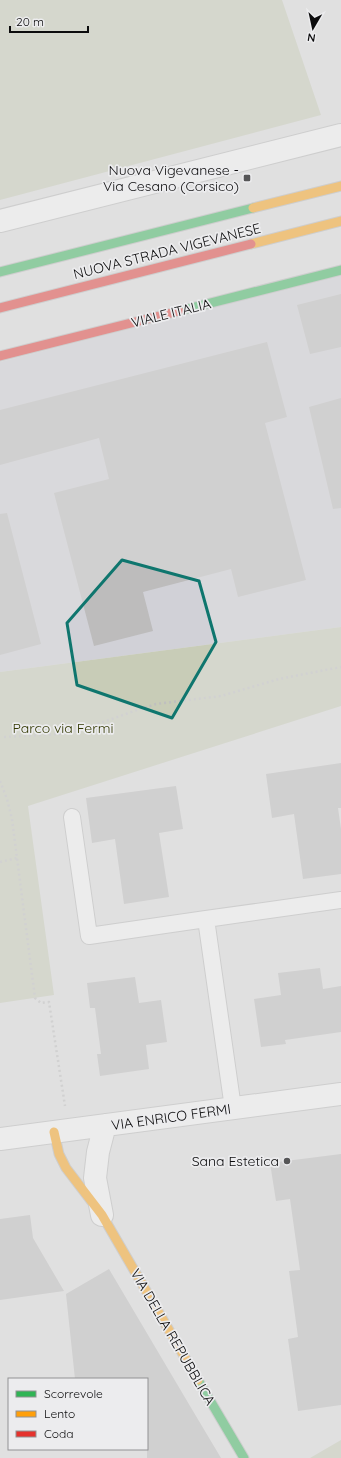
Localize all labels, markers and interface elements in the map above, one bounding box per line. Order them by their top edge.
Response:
scale bar [10,8,88,34]
north arrow [293,8,333,48]
text: 20 m [16,14,44,29]
text: N [306,30,317,45]
place label: Nuova Vigevanese - Via Cesano (Corsico) [103,161,239,195]
marker: Nuova Vigevanese - Via Cesano (Corsico) [242,173,252,183]
street label: NUOVA STRADA VIGEVANESE [71,219,263,283]
street label: VIALE ITALIA [129,294,213,332]
park label: Parco via Fermi [13,719,113,737]
street label: VIA ENRICO FERMI [110,1100,232,1134]
place label: Sana Estetica [192,1152,279,1170]
marker: Sana Estetica [282,1156,292,1166]
street label: VIA DELLA REPUBBLICA [127,1266,219,1408]
legend [8,1378,148,1450]
text: Scorrevole [44,1386,103,1401]
text: Lento [44,1406,75,1421]
text: Coda [44,1426,74,1441]

